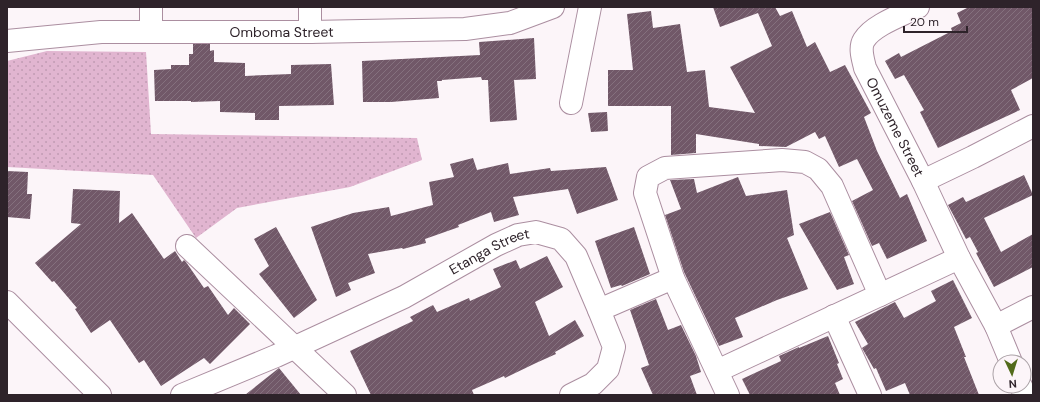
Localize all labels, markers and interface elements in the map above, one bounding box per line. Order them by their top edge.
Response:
scale bar [904,8,967,34]
text: 20 m [910,14,939,30]
street label: Omboma Street [230,23,334,41]
street label: Omuzeme Street [862,74,928,180]
street label: Etanga Street [446,224,531,279]
north arrow [992,354,1032,394]
text: N [1008,377,1017,391]

